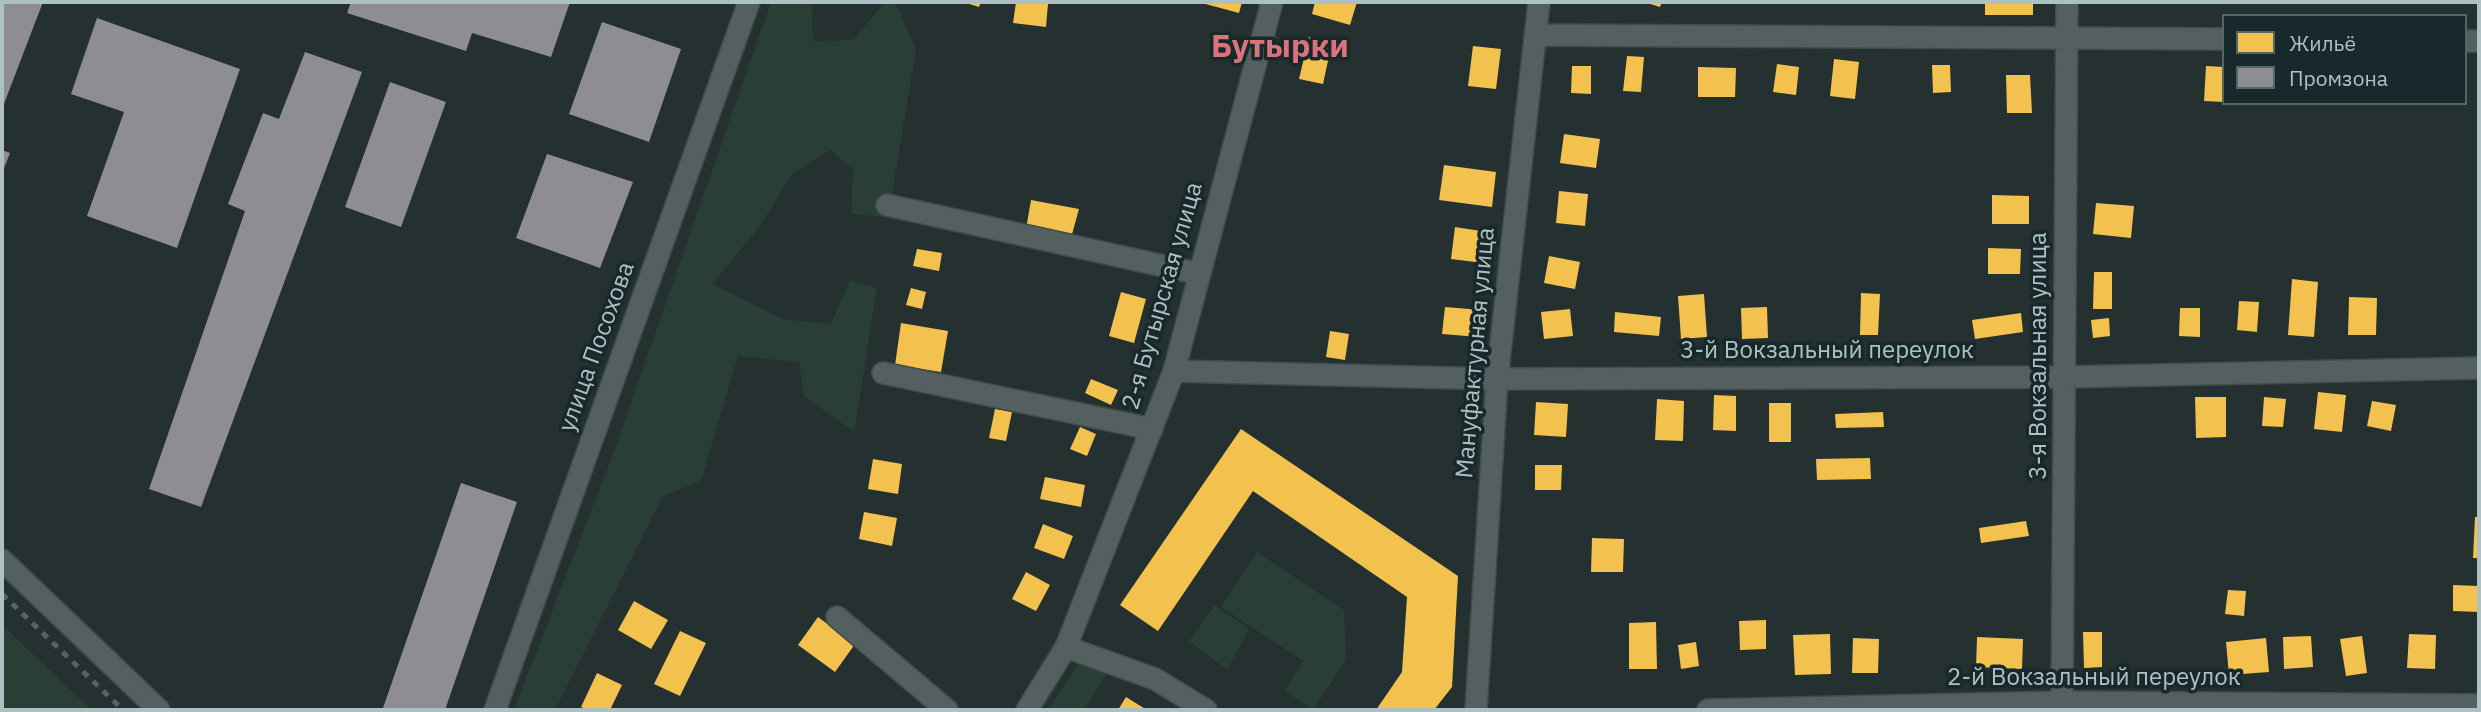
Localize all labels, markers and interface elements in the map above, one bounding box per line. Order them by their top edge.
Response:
legend [2222,14,2467,105]
district label: Бутырки [1211,29,1349,67]
text: Жильё [2289,29,2356,57]
text: Промзона [2289,64,2388,92]
street label: 2-я Бутырская улица [1117,179,1209,413]
street label: Мануфактурная улица [1451,226,1501,480]
street label: 3-я Вокзальная улица [2025,232,2053,480]
street label: улица Посохова [553,258,641,436]
street label: 3-й Вокзальный переулок [1680,337,1974,365]
street label: 2-й Вокзальный переулок [1947,664,2241,692]

